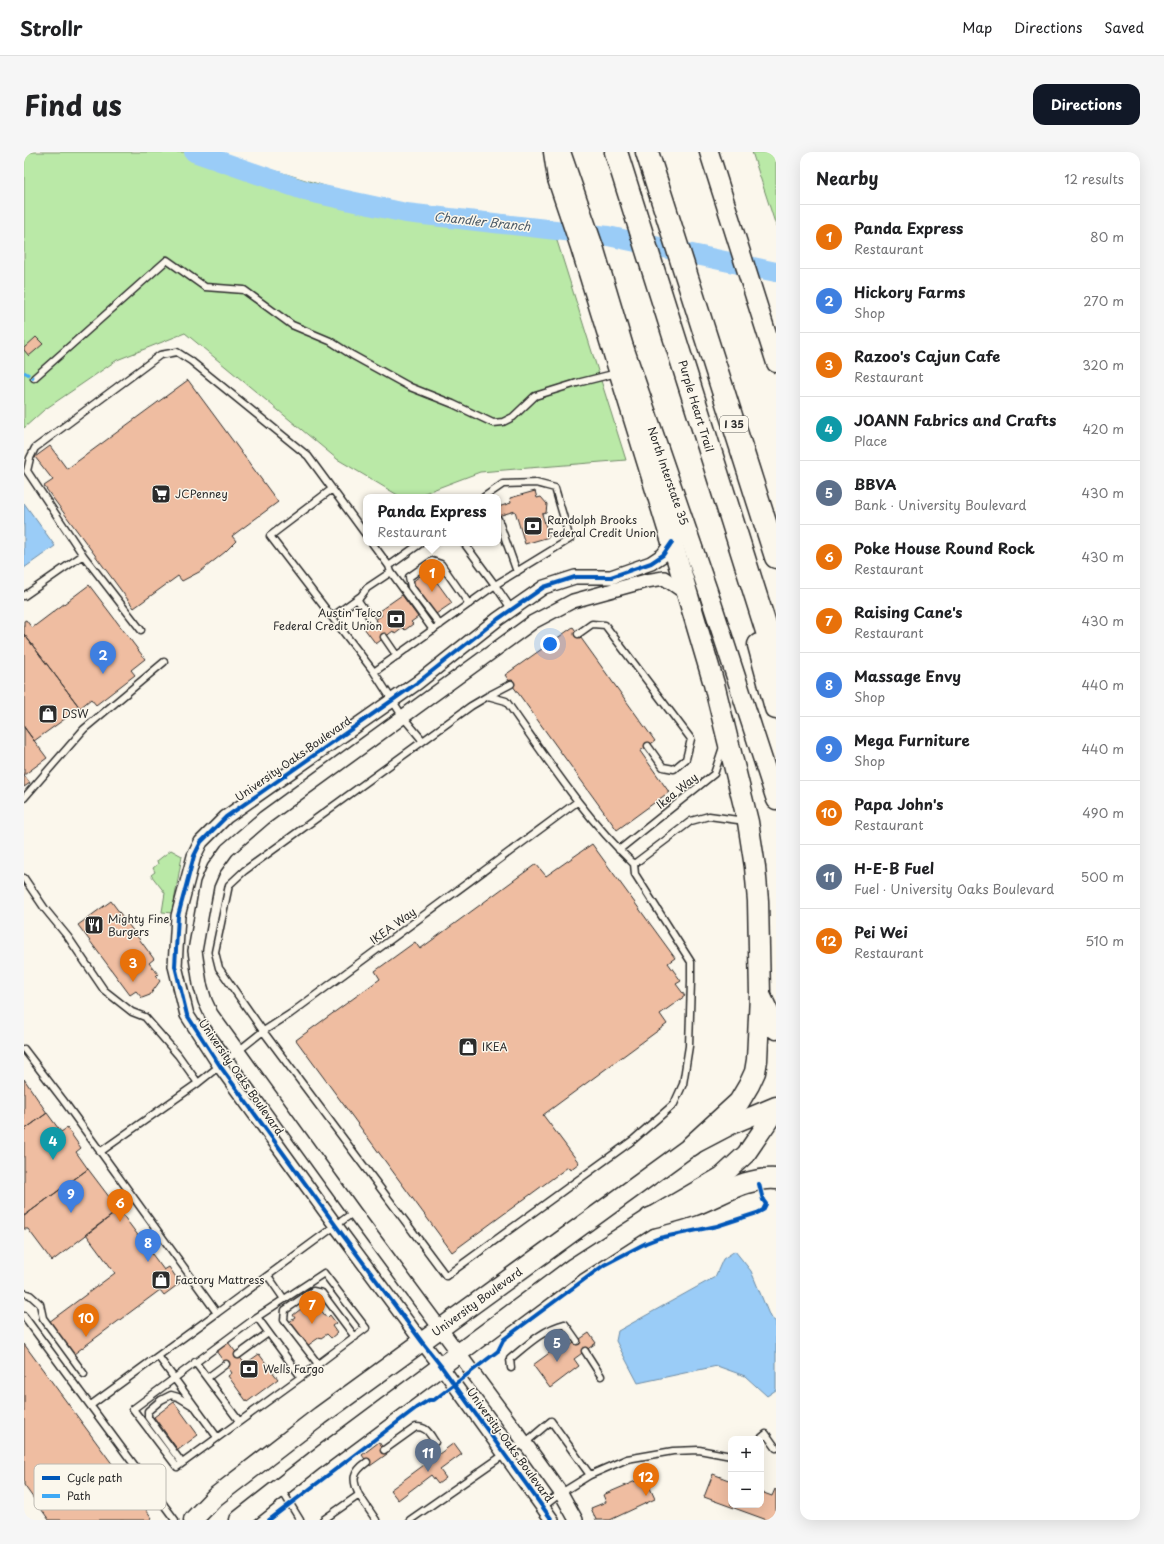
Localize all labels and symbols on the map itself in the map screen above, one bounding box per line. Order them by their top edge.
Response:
water label: Chandler Branch [433,207,532,235]
street label: Purple Heart Trail [674,358,719,454]
road number: I 35 [720,416,748,432]
street label: North Interstate 35 [644,424,693,527]
supermarket icon: JCPenney [150,483,172,505]
place label: JCPenney [175,485,228,502]
place label: Randolph Brooks Federal Credit Union [547,511,656,541]
bank icon: Randolph Brooks Federal Credit Union [522,515,544,537]
pin: 1 [419,559,445,592]
place label: Austin Telco Federal Credit Union [273,604,382,634]
bank icon: Austin Telco Federal Credit Union [385,608,407,630]
your location [540,634,560,654]
pin: 2 [90,641,116,674]
shop icon: DSW [37,703,59,725]
place label: DSW [62,705,89,722]
street label: University Oaks Boulevard [231,712,354,805]
street label: Ikea Way [652,768,701,813]
street label: IKEA Way [366,903,419,948]
place label: Mighty Fine Burgers [108,910,170,940]
restaurant icon: Mighty Fine Burgers [83,914,105,936]
pin: 3 [120,949,146,982]
street label: University Oaks Boulevard [195,1015,288,1138]
shop icon: IKEA [457,1036,479,1058]
place label: IKEA [482,1038,508,1055]
pin: 4 [40,1127,66,1160]
pin: 9 [58,1180,84,1213]
pin: 6 [107,1189,133,1222]
pin: 8 [135,1229,161,1262]
street label: University Boulevard [428,1263,526,1340]
shop icon: Factory Mattress [150,1269,172,1291]
place label: Factory Mattress [175,1271,264,1288]
pin: 7 [299,1291,325,1324]
pin: 10 [73,1304,99,1337]
pin: 5 [544,1329,570,1362]
bank icon: Wells Fargo [238,1358,260,1380]
place label: Wells Fargo [263,1360,324,1377]
street label: University Oaks Boulevard [463,1384,558,1506]
pin: 11 [415,1439,441,1472]
pin: 12 [633,1463,659,1496]
legend [34,1464,166,1510]
text: Cycle path [67,1469,122,1486]
text: Path [67,1487,91,1504]

